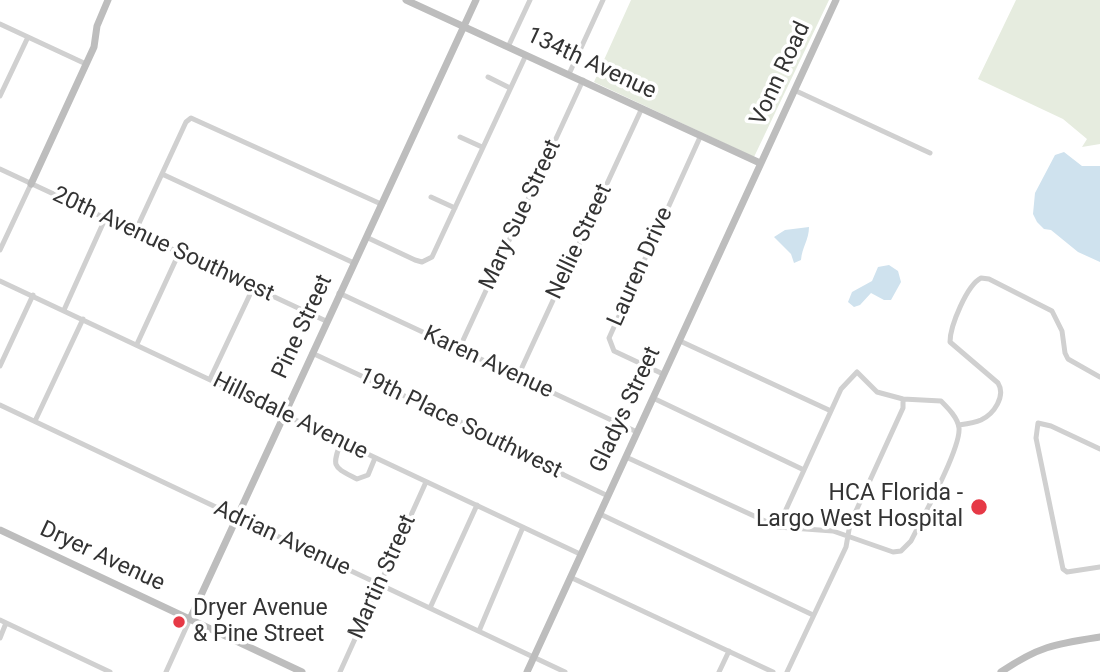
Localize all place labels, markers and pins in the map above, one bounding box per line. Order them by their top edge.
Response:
place label: HCA Florida - Largo West Hospital [756,480,963,534]
marker: HCA Florida - Largo West Hospital [969,497,989,517]
place label: Dryer Avenue & Pine Street [193,595,328,649]
marker: Dryer Avenue & Pine Street [171,614,187,630]

